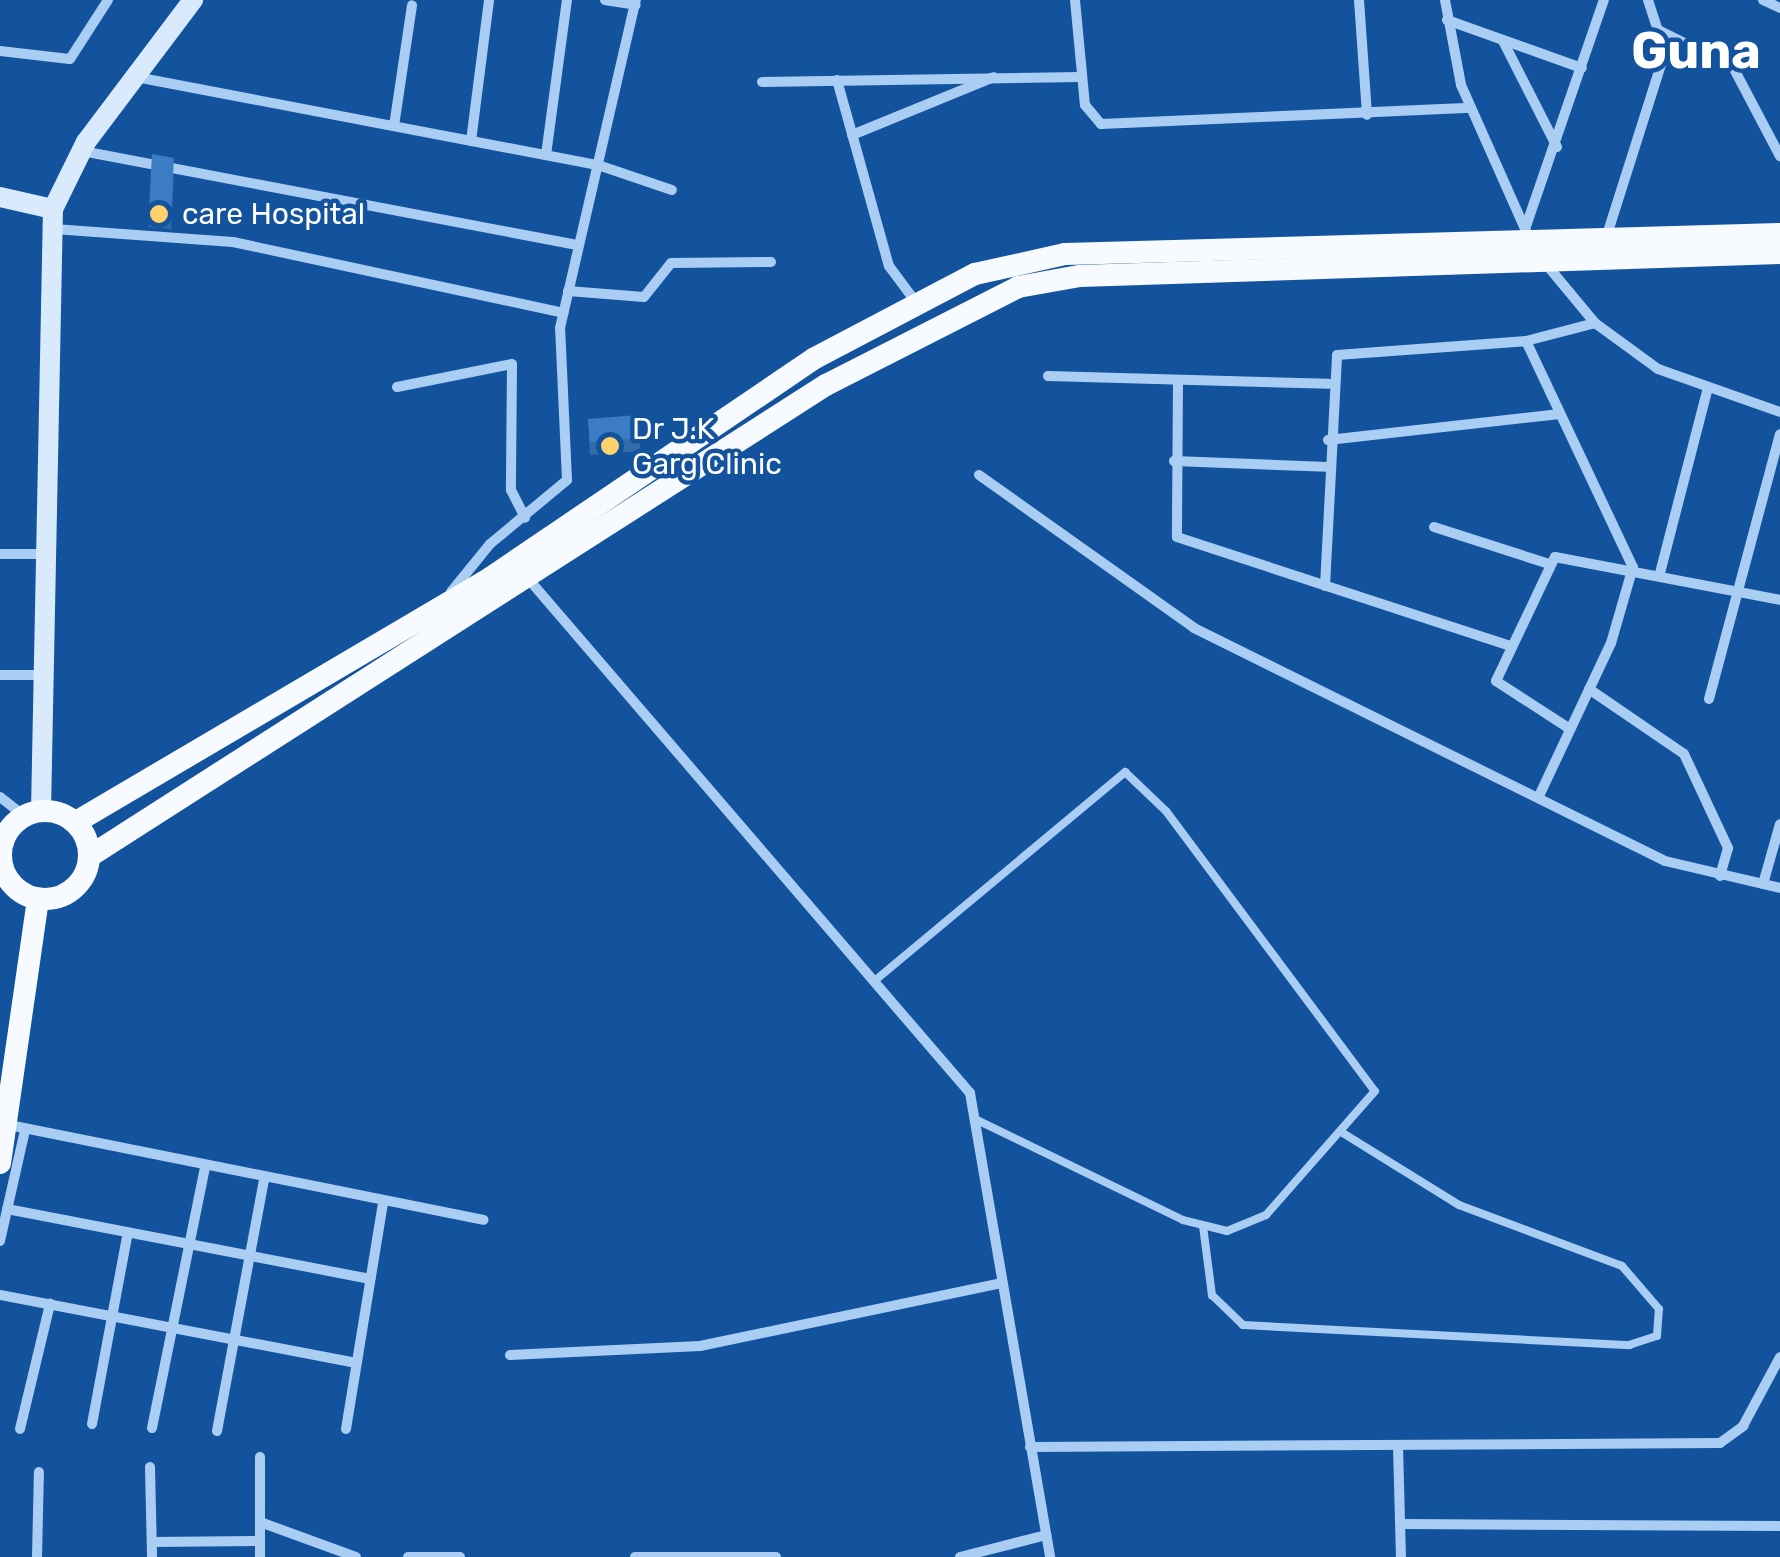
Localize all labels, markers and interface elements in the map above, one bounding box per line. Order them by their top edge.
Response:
district label: Guna [1631,22,1761,82]
place label: care Hospital [182,196,365,232]
marker: care Hospital [146,201,172,227]
place label: Dr J.K Garg Clinic [632,411,782,482]
marker: Dr J.K Garg Clinic [597,433,623,459]

